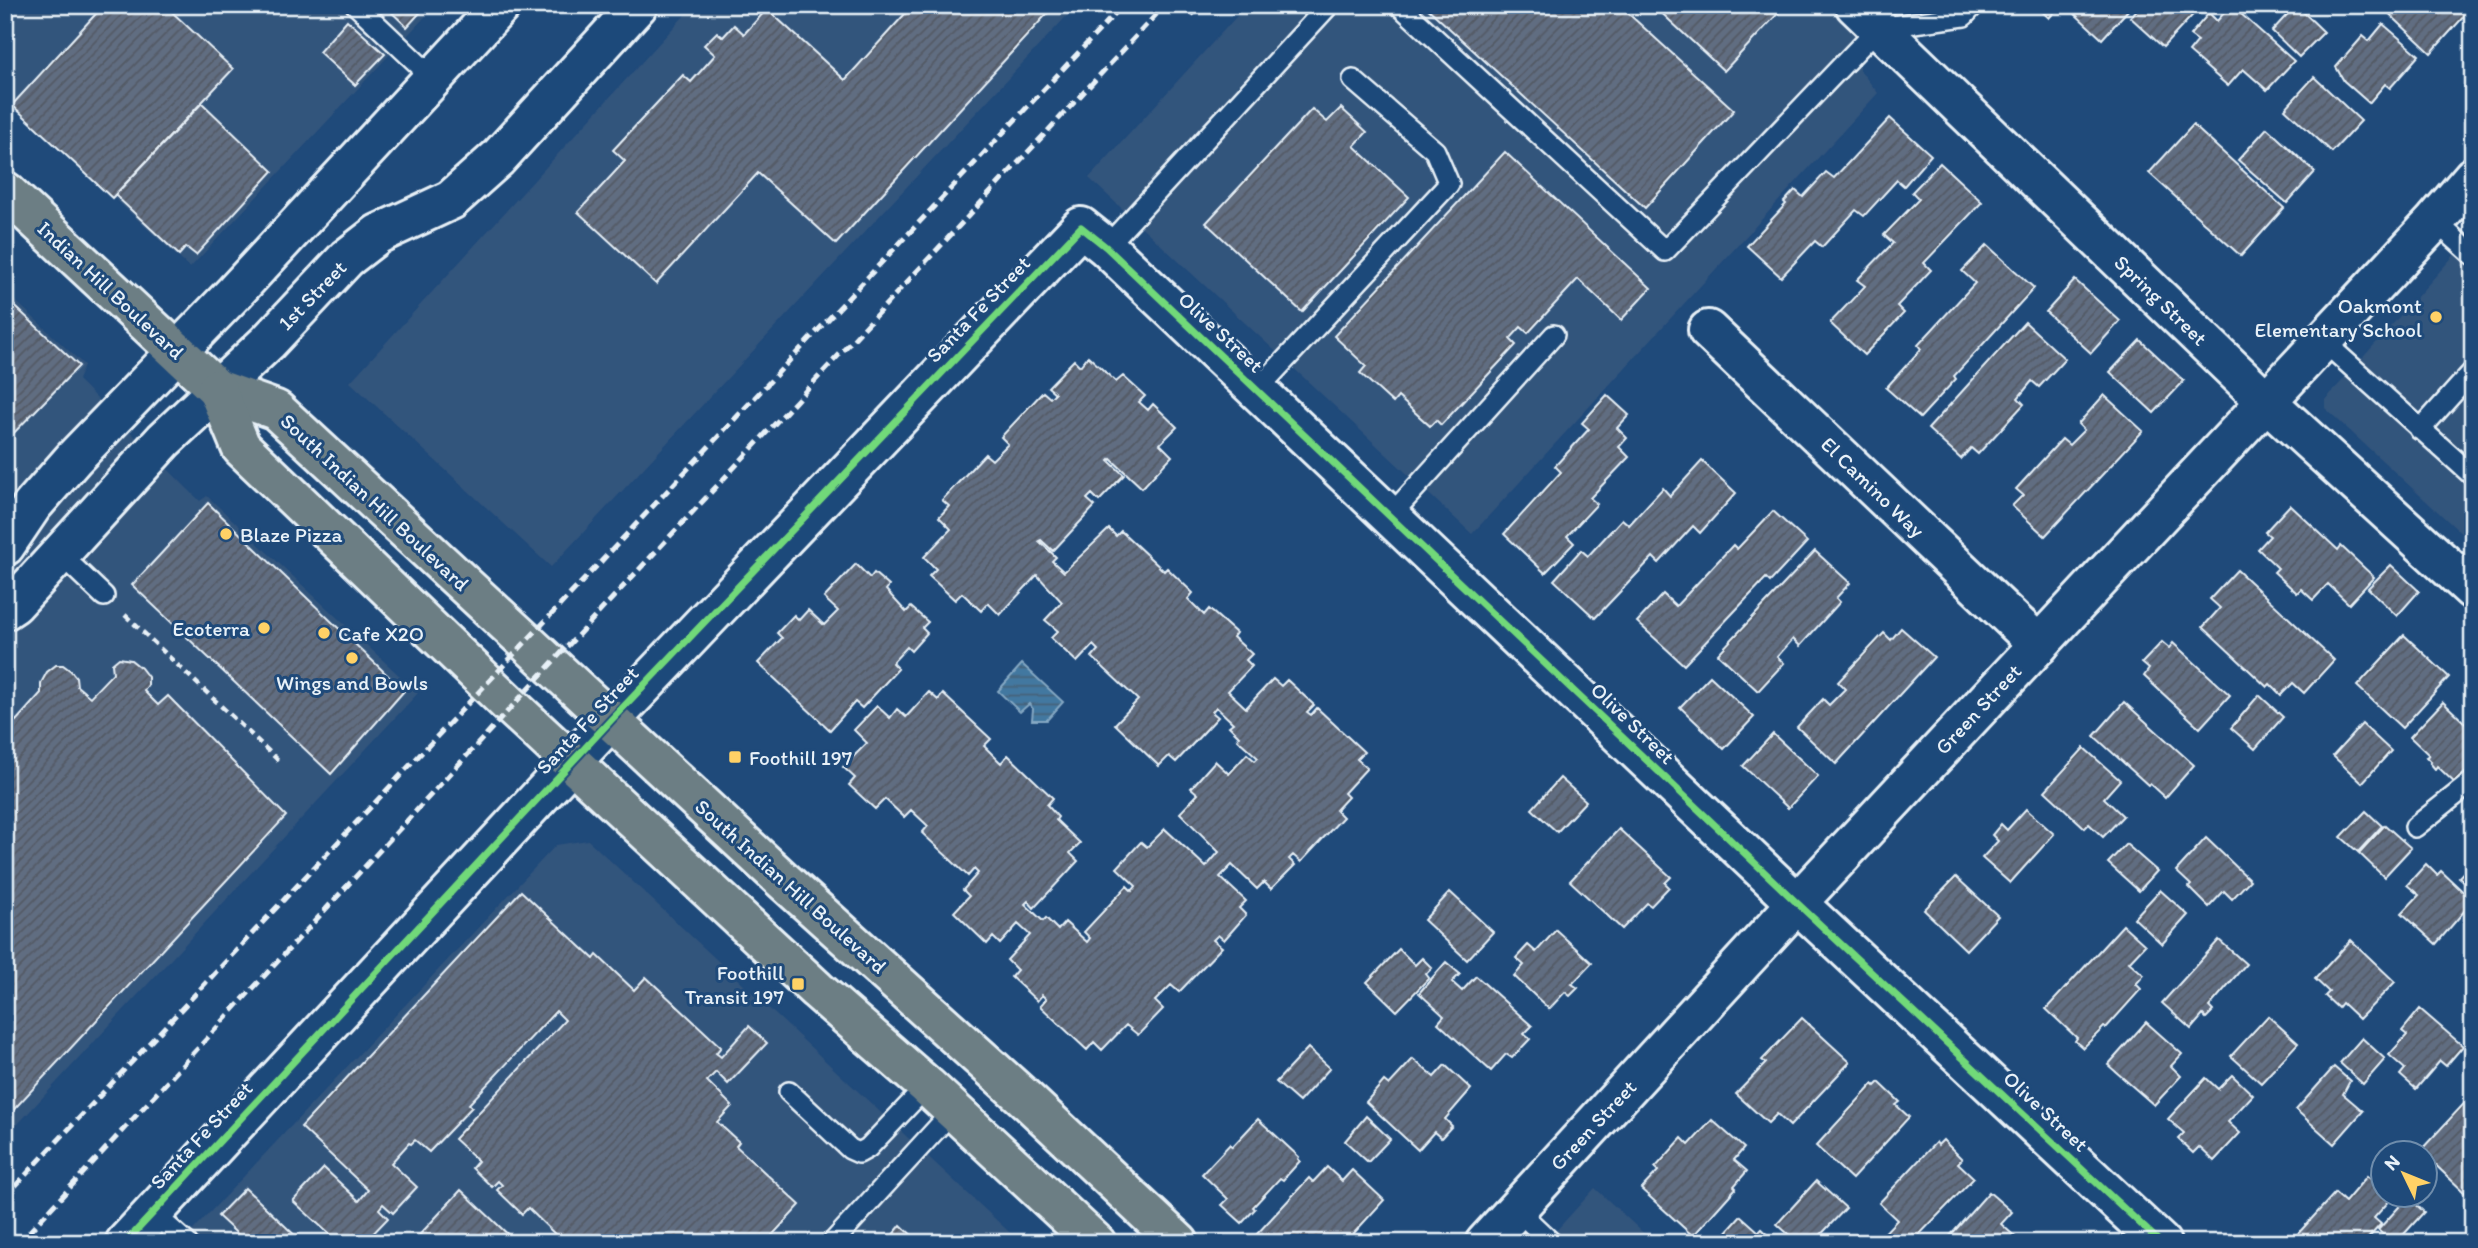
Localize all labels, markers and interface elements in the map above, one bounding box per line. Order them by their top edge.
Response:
street label: Indian Hill Boulevard [33,216,190,365]
street label: Santa Fe Street [921,250,1035,368]
street label: Spring Street [2109,250,2213,351]
street label: 1st Street [273,255,351,335]
street label: Olive Street [1173,286,1269,378]
place label: Oakmont Elementary School [2255,293,2422,342]
marker: Oakmont Elementary School [2428,309,2444,325]
street label: South Indian Hill Boulevard [276,408,474,596]
street label: El Camino Way [1816,431,1930,543]
place label: Blaze Pizza [240,522,343,547]
marker: Blaze Pizza [218,526,234,542]
place label: Ecoterra [172,616,250,641]
marker: Ecoterra [256,620,272,636]
place label: Cafe X2O [338,621,424,646]
marker: Cafe X2O [316,625,332,641]
marker: Wings and Bowls [344,650,360,666]
street label: Green Street [1930,658,2026,759]
street label: Santa Fe Street [531,661,644,779]
place label: Wings and Bowls [276,670,428,695]
street label: Olive Street [1586,677,1680,769]
place label: Foothill 197 [749,745,852,770]
marker: Foothill 197 [727,749,743,765]
street label: South Indian Hill Boulevard [690,794,892,978]
place label: Foothill Transit 197 [685,960,784,1009]
marker: Foothill Transit 197 [790,976,806,992]
street label: Olive Street [1998,1065,2094,1157]
street label: Green Street [1545,1074,1641,1175]
street label: Santa Fe Street [145,1076,258,1194]
north arrow [2370,1140,2440,1210]
text: N [2379,1150,2405,1175]

